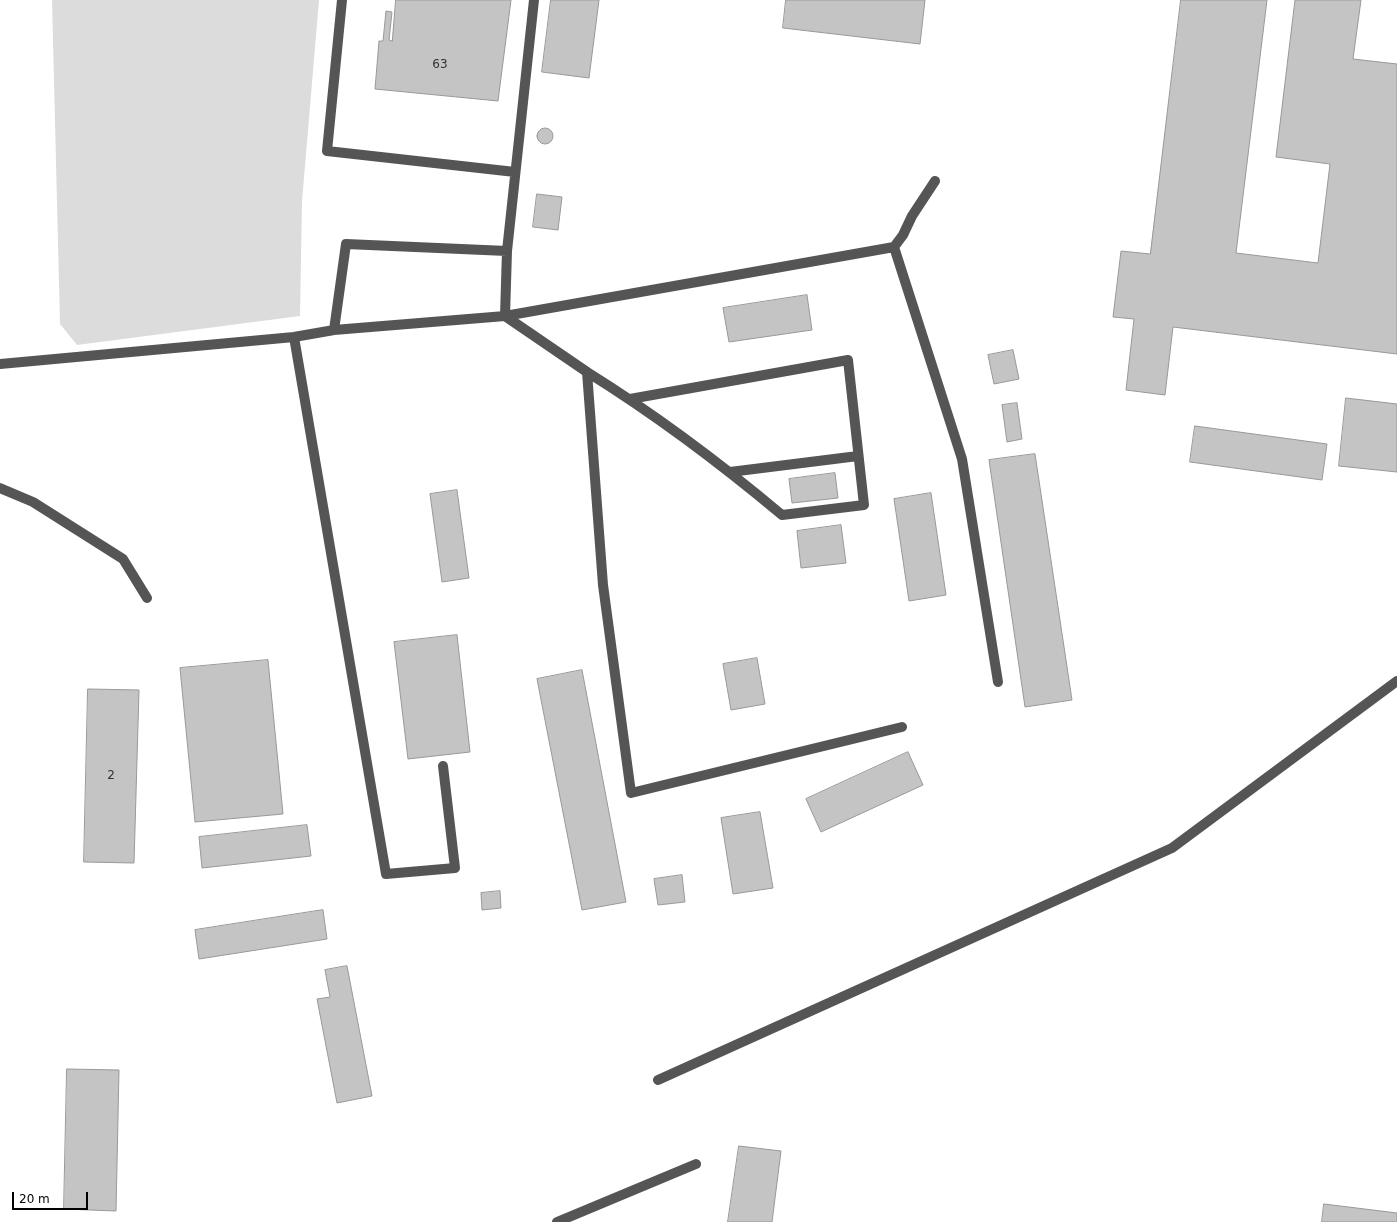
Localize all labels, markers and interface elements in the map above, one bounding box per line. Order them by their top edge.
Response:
house number: 63 [432,58,448,72]
house number: 2 [107,769,115,783]
scale bar [14,1184,90,1210]
text: 20 m [19,1192,50,1206]

